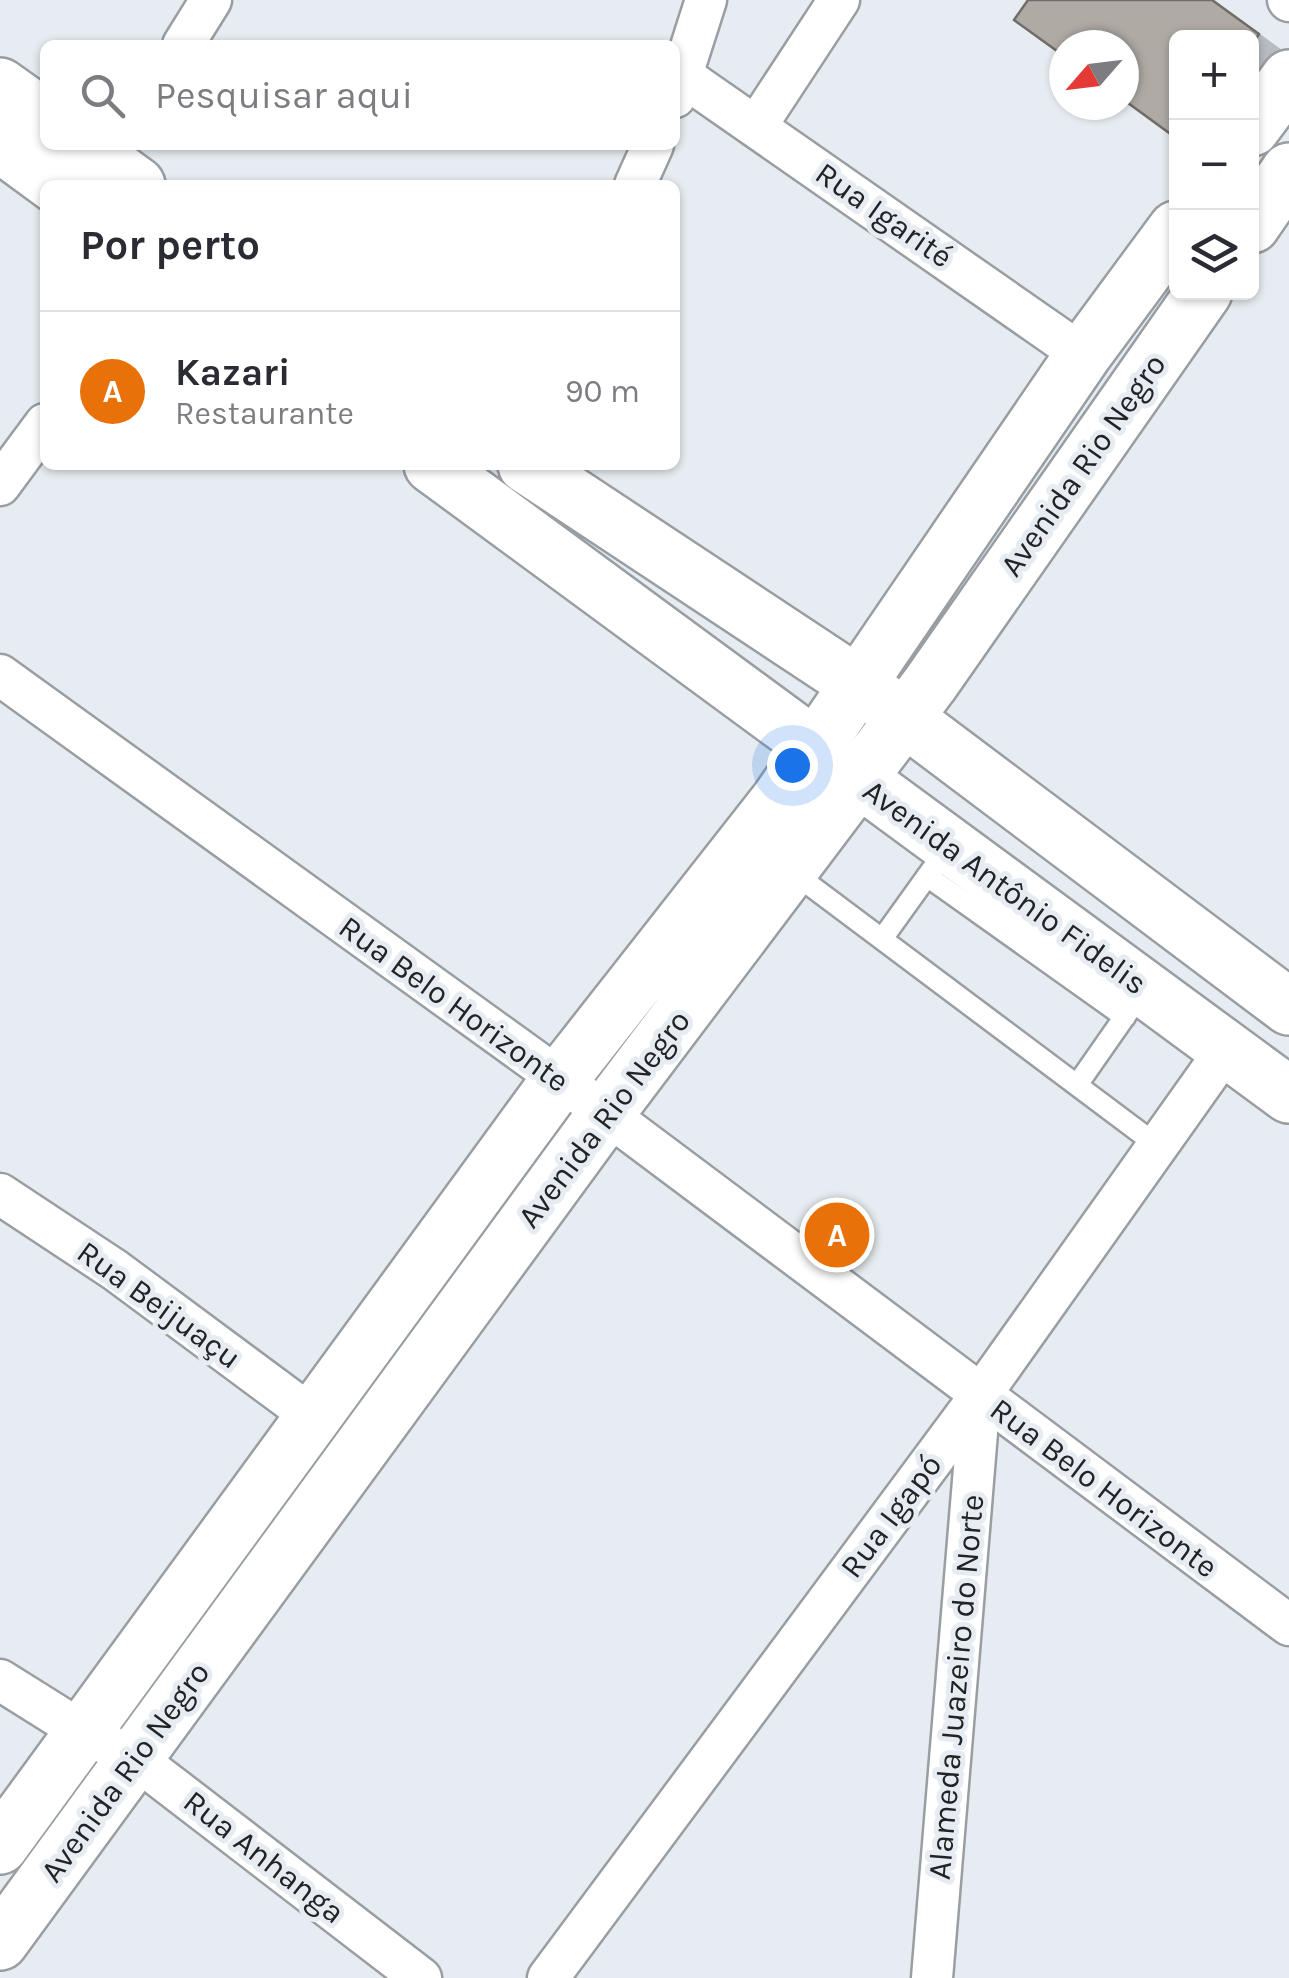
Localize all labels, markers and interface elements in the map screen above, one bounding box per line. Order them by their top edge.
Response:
north arrow [1049,30,1139,120]
map controls [1169,30,1259,300]
button: + [1169,30,1259,120]
search box [40,40,680,150]
icon: search [75,68,130,123]
text: Pesquisar aqui [155,73,413,118]
button: − [1169,120,1259,210]
street label: Rua Igarité [809,154,959,276]
button: layers [1169,210,1259,300]
text: Por perto [80,220,260,270]
street label: Avenida Rio Negro [992,347,1174,583]
text: Kazari [175,350,291,395]
text: A [102,373,123,410]
text: 90 m [565,373,640,410]
text: Restaurante [175,395,354,432]
your location [767,740,818,791]
street label: Avenida Antônio Fidelis [856,772,1154,1002]
street label: Rua Belo Horizonte [332,908,576,1100]
street label: Avenida Rio Negro [510,1003,698,1235]
pin: A [804,1198,870,1272]
street label: Rua Beijuaçu [70,1233,248,1377]
street label: Rua Belo Horizonte [983,1390,1225,1586]
street label: Rua Igapó [833,1447,949,1585]
street label: Alameda Juazeiro do Norte [921,1493,991,1881]
street label: Avenida Rio Negro [33,1655,217,1889]
street label: Rua Anhanga [176,1783,352,1931]

